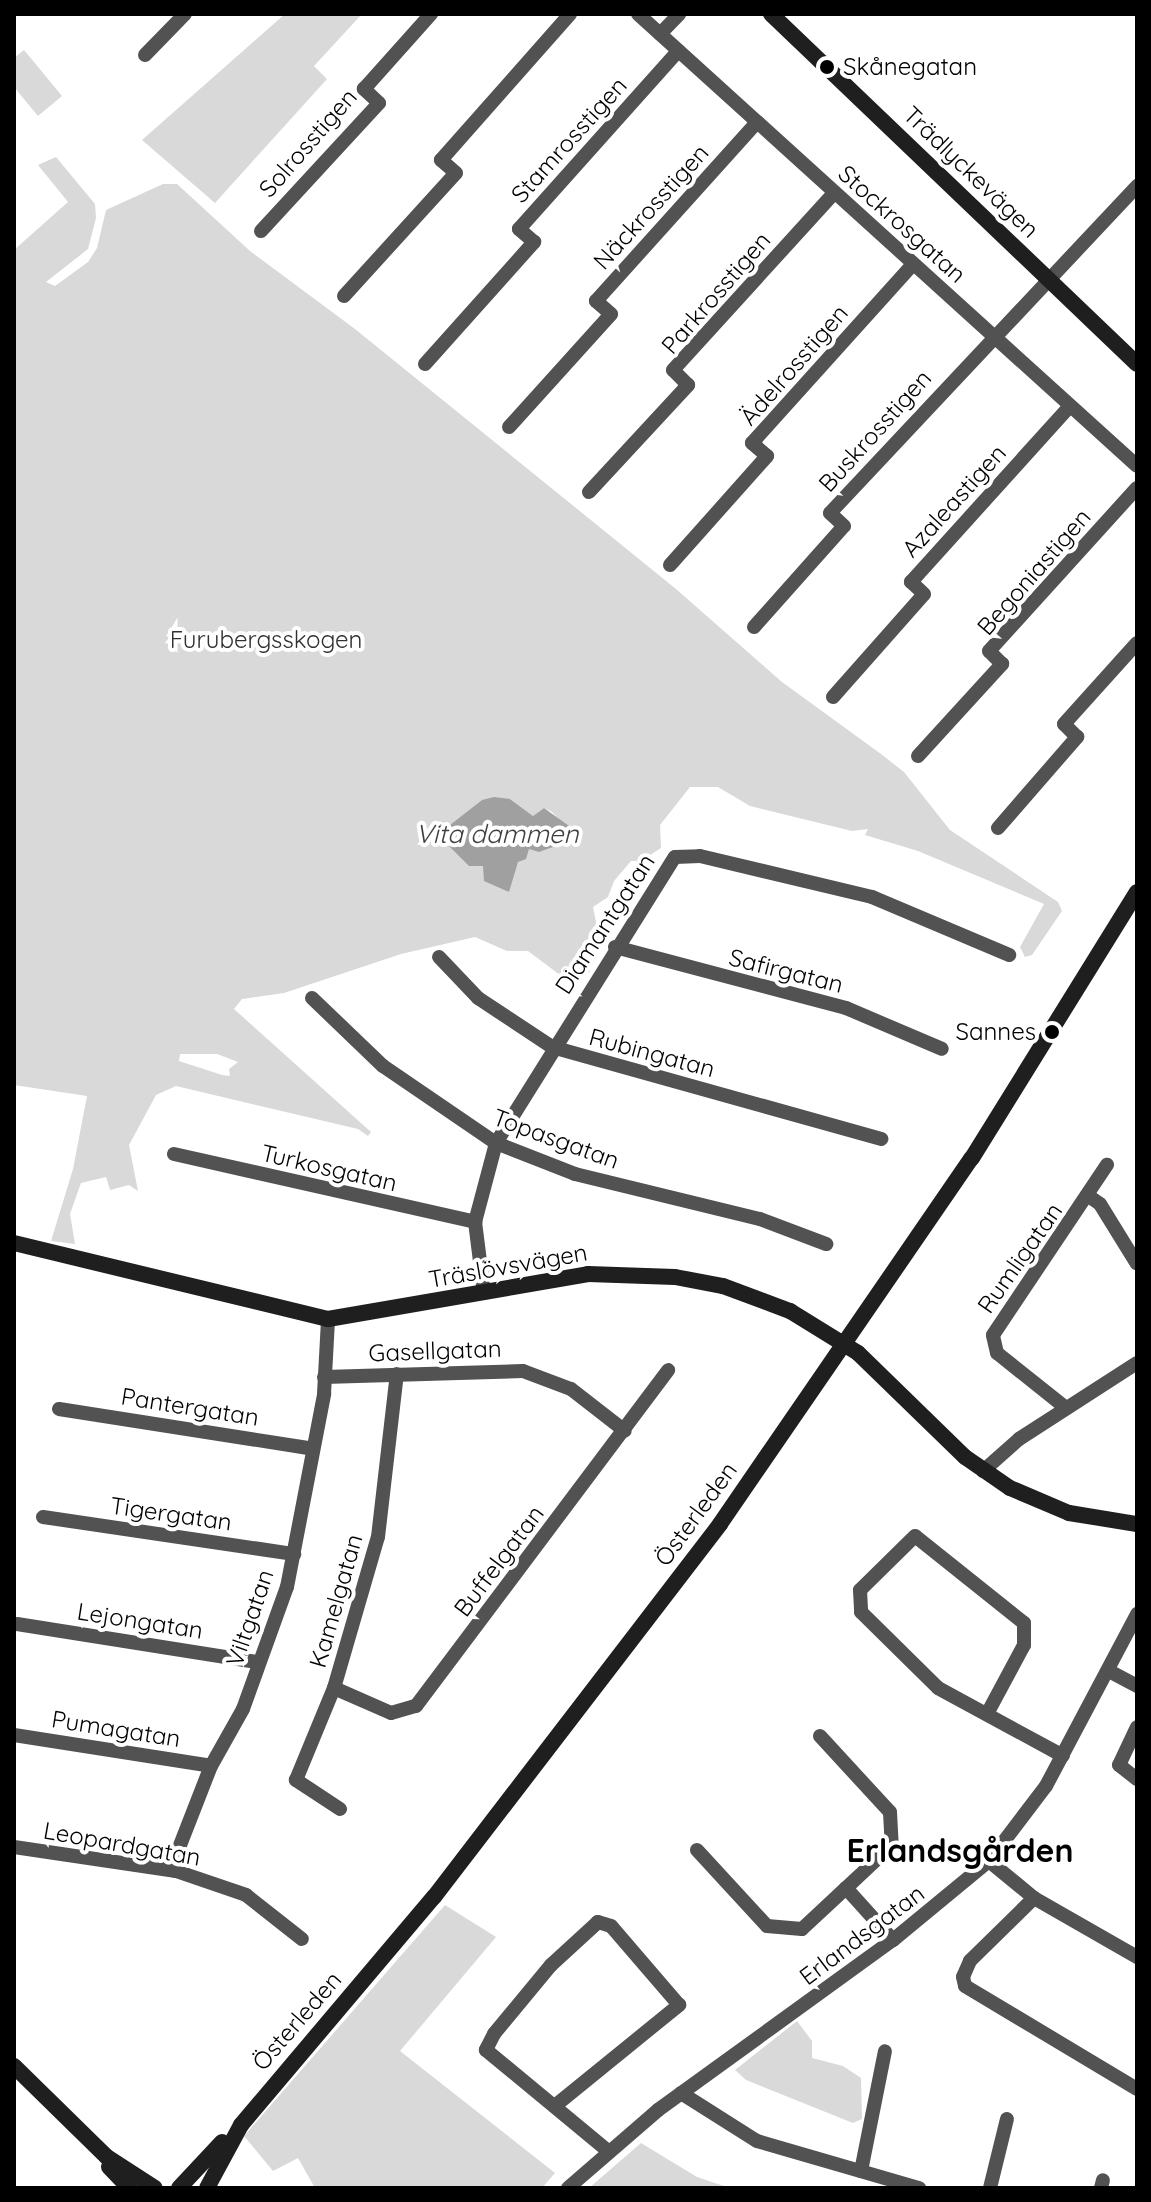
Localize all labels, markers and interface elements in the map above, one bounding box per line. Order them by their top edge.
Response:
place label: Skånegatan [843,53,977,81]
marker: Skånegatan [818,58,836,76]
street label: Stamrosstigen [505,71,633,209]
street label: Solrosstigen [253,83,363,203]
street label: Trädlyckevägen [897,100,1045,244]
street label: Näckrosstigen [587,139,715,275]
street label: Stockrosgatan [832,159,972,289]
street label: Parkrosstigen [655,226,777,360]
street label: Ädelrosstigen [734,299,854,431]
street label: Buskrosstigen [813,364,937,498]
street label: Azaleastigen [896,439,1012,563]
street label: Begoniastigen [971,503,1097,641]
park label: Furubergsskogen [170,626,362,654]
water label: Vita dammen [415,818,579,850]
street label: Diamantgatan [549,849,661,999]
street label: Safirgatan [726,943,846,999]
place label: Sannes [955,1018,1036,1046]
street label: Rubingatan [586,1022,718,1084]
marker: Sannes [1043,1023,1061,1041]
street label: Topasgatan [489,1103,623,1175]
street label: Turkosgatan [258,1138,400,1198]
street label: Rumligatan [971,1197,1069,1319]
street label: Träslövsvägen [426,1238,590,1294]
street label: Gasellgatan [368,1334,502,1368]
street label: Pantergatan [119,1382,261,1432]
street label: Österleden [649,1456,743,1572]
street label: Tigergatan [108,1491,234,1537]
street label: Buffelgatan [448,1500,550,1622]
street label: Kamelgatan [303,1531,369,1671]
street label: Viltgatan [220,1566,280,1670]
street label: Lejongatan [75,1597,205,1645]
street label: Pumagatan [49,1705,183,1753]
street label: Leopardgatan [41,1816,203,1872]
district label: Erlandsgården [846,1831,1074,1869]
street label: Erlandsgatan [794,1879,930,1991]
street label: Österleden [246,1966,348,2076]

